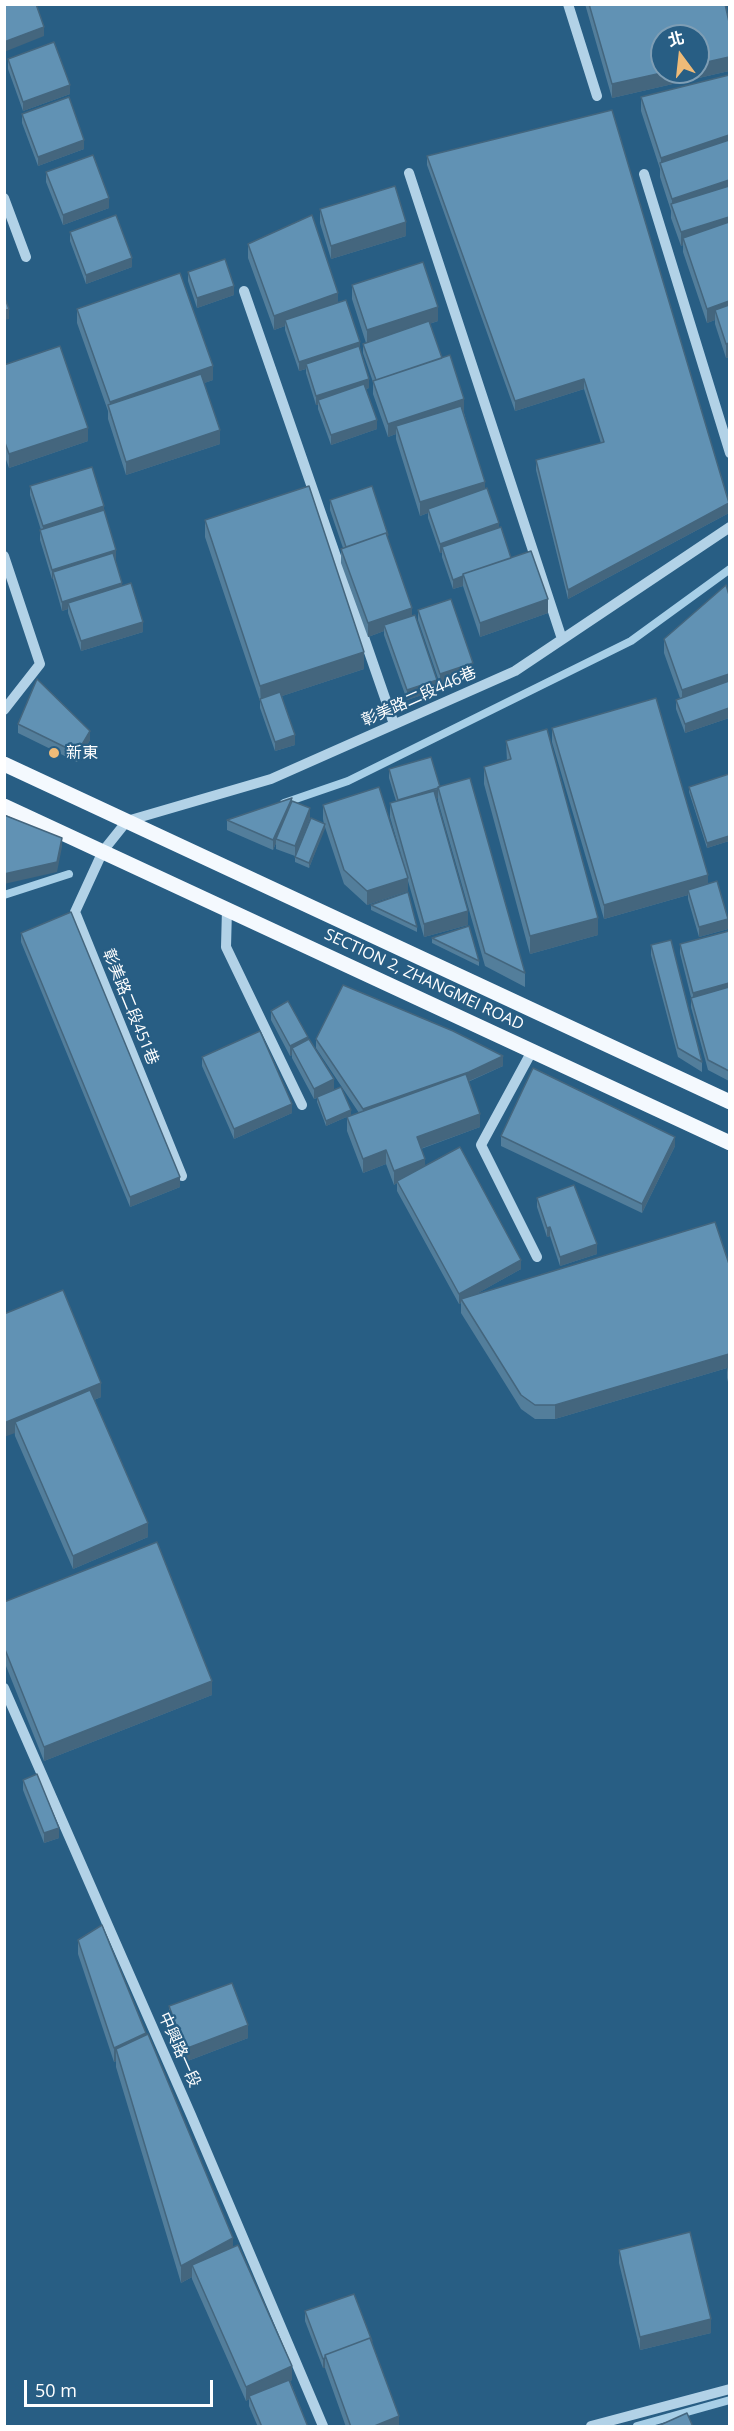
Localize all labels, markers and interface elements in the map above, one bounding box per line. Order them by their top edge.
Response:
north arrow [650,24,710,84]
text: 北 [665,26,686,51]
street label: 彰美路二段446巷 [359,663,479,731]
place label: 新東 [66,743,98,763]
marker: 新東 [47,746,61,760]
street label: SECTION 2, ZHANGMEI ROAD [321,925,527,1035]
street label: 彰美路二段451巷 [98,946,162,1068]
street label: 中興路一段 [154,2010,204,2090]
scale bar [27,2368,216,2406]
text: 50 m [35,2378,77,2402]

